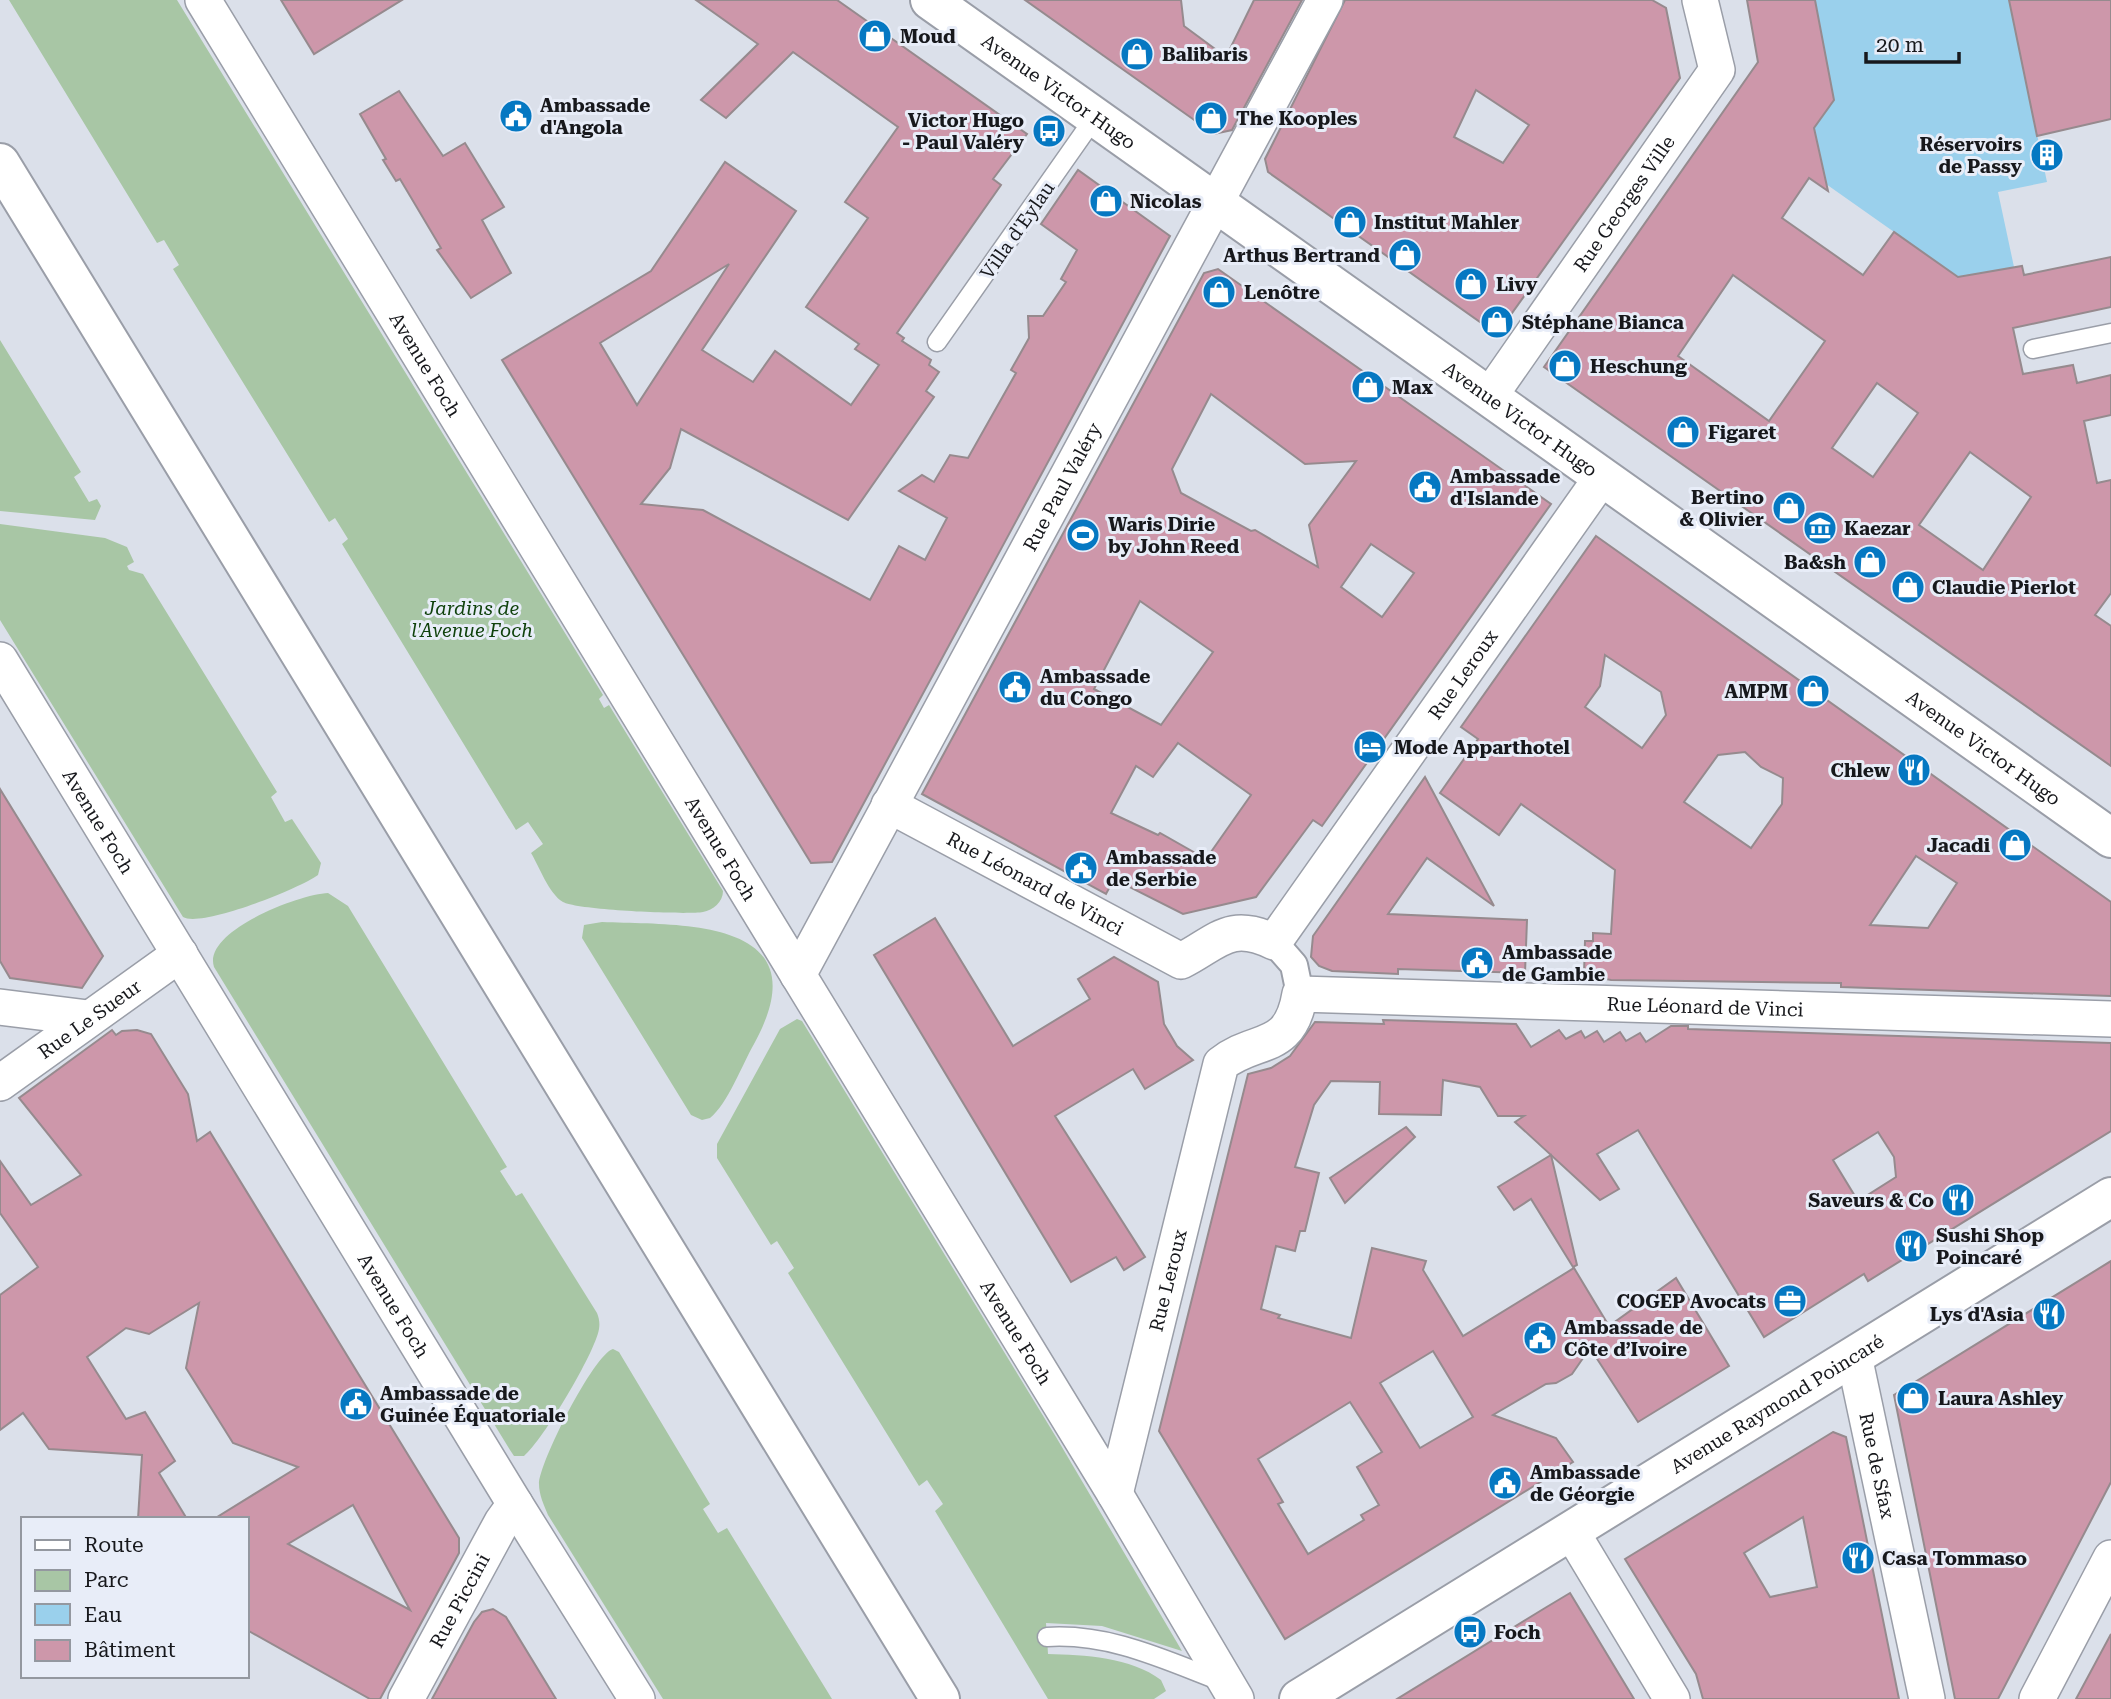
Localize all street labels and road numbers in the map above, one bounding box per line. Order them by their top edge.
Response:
street label: Avenue Victor Hugo [977,29,1140,154]
street label: Rue Georges Ville [1569,131,1680,276]
street label: Villa d'Eylau [975,177,1060,284]
street label: Avenue Foch [384,308,466,421]
street label: Avenue Victor Hugo [1439,357,1602,482]
street label: Rue Paul Valéry [1018,418,1107,555]
street label: Rue Leroux [1424,625,1503,724]
street label: Avenue Victor Hugo [1902,686,2065,811]
street label: Avenue Foch [57,765,139,878]
street label: Avenue Foch [680,792,761,905]
street label: Rue Léonard de Vinci [943,827,1127,940]
street label: Rue Le Sueur [34,975,146,1064]
street label: Rue Léonard de Vinci [1606,992,1804,1022]
street label: Rue Leroux [1144,1227,1192,1334]
street label: Avenue Foch [353,1249,434,1362]
street label: Avenue Foch [975,1276,1056,1389]
street label: Avenue Raymond Poincaré [1667,1329,1888,1478]
street label: Rue de Sfax [1854,1411,1899,1521]
street label: Rue Piccini [425,1550,495,1652]

